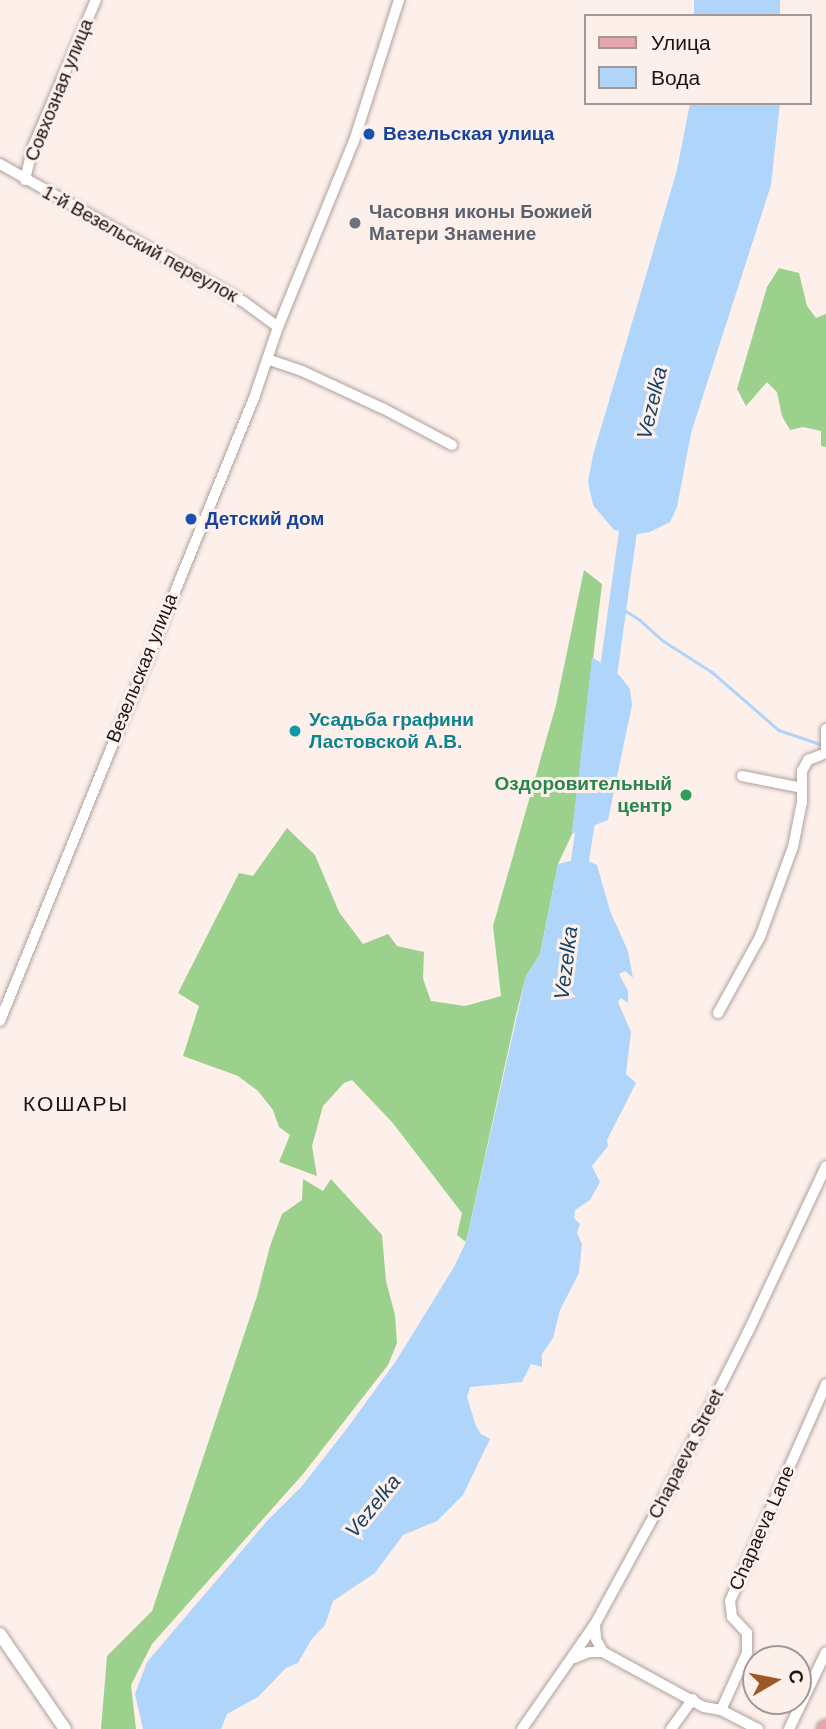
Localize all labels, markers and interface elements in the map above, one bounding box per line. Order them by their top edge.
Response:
legend [584,14,812,105]
street label: Совхозная улица [20,15,98,165]
text: Улица [651,31,711,54]
text: Вода [651,66,700,89]
place label: Везельская улица [383,123,554,145]
marker: Везельская улица [361,126,377,142]
street label: 1-й Везельский переулок [38,181,242,307]
place label: Часовня иконы Божией Матери Знамение [369,201,593,245]
marker: Часовня иконы Божией Матери Знамение [347,215,363,231]
water label: Vezelka [631,364,673,442]
place label: Детский дом [205,508,324,530]
marker: Детский дом [183,511,199,527]
street label: Везельская улица [102,590,182,746]
place label: Усадьба графини Ластовской А.В. [309,709,474,753]
marker: Усадьба графини Ластовской А.В. [287,723,303,739]
place label: Оздоровительный центр [495,773,672,817]
marker: Оздоровительный центр [678,787,694,803]
water label: Vezelka [549,925,583,1001]
district label: КОШАРЫ [24,1091,128,1117]
street label: Chapaeva Street [643,1385,729,1523]
street label: Chapaeva Lane [724,1462,800,1594]
water label: Vezelka [340,1469,406,1543]
north arrow [742,1645,812,1715]
text: С [785,1668,808,1685]

